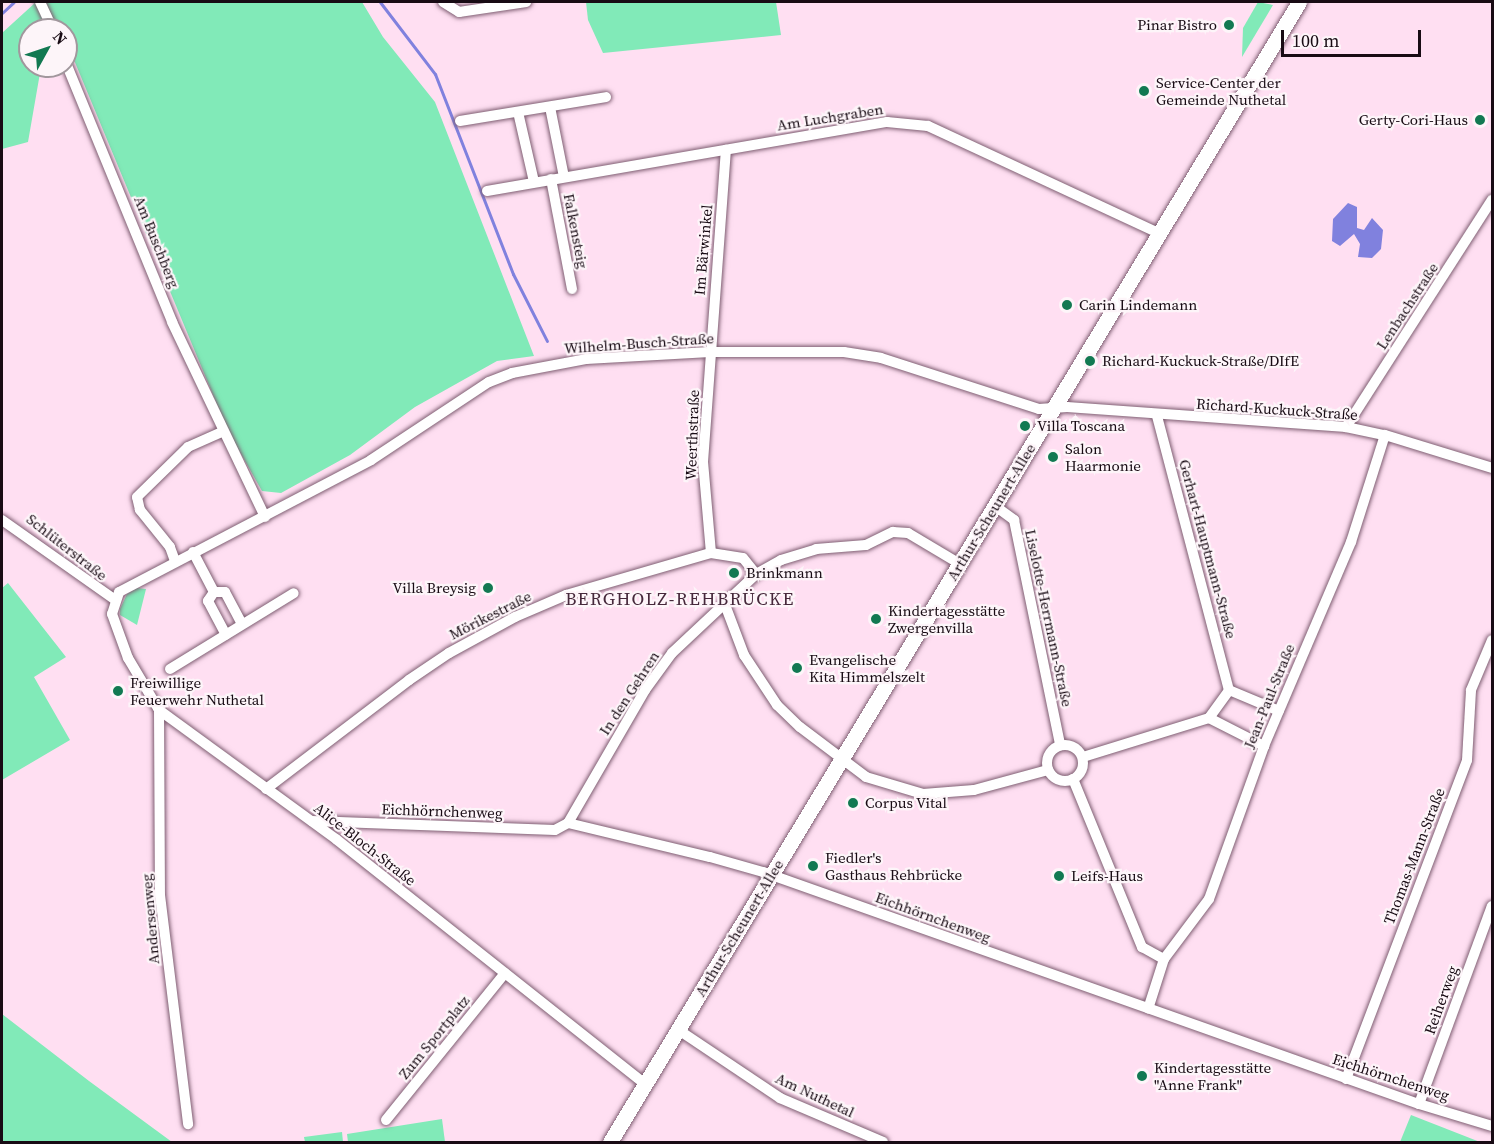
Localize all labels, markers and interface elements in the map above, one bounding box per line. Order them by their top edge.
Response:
place label: Pinar Bistro [1137,16,1217,34]
north arrow [18,18,78,78]
marker: Pinar Bistro [1222,18,1236,32]
scale bar [1284,18,1424,56]
text: N [48,26,72,49]
text: 100 m [1292,28,1339,53]
place label: Service-Center der Gemeinde Nuthetal [1156,73,1286,108]
marker: Service-Center der Gemeinde Nuthetal [1137,84,1151,98]
street label: Am Luchgraben [776,100,884,134]
place label: Gerty-Cori-Haus [1359,111,1468,129]
marker: Gerty-Cori-Haus [1473,113,1487,127]
street label: Falkensteig [560,192,592,270]
street label: Am Buschberg [130,193,184,291]
street label: Im Bärwinkel [690,204,716,296]
street label: Lenbachstraße [1372,259,1442,353]
place label: Carin Lindemann [1079,296,1197,314]
marker: Carin Lindemann [1060,298,1074,312]
street label: Wilhelm-Busch-Straße [563,329,715,357]
place label: Richard-Kuckuck-Straße/DIfE [1102,352,1299,370]
marker: Richard-Kuckuck-Straße/DIfE [1083,354,1097,368]
street label: Weerthstraße [681,389,703,481]
street label: Richard-Kuckuck-Straße [1196,394,1358,424]
place label: Villa Toscana [1037,417,1125,435]
marker: Villa Toscana [1018,419,1032,433]
place label: Salon Haarmonie [1065,439,1141,474]
street label: Arthur-Scheunert-Allee [943,440,1039,584]
marker: Salon Haarmonie [1046,450,1060,464]
street label: Gerhart-Hauptmann-Straße [1175,457,1241,641]
street label: Schlüterstraße [23,510,111,584]
street label: Liselotte-Herrmann-Straße [1021,528,1077,708]
place label: Brinkmann [746,564,823,582]
marker: Brinkmann [727,566,741,580]
place label: Villa Breysig [393,579,476,597]
marker: Villa Breysig [481,581,495,595]
street label: Mörikestraße [446,587,534,643]
district label: BERGHOLZ-REHBRÜCKE [565,588,795,610]
place label: Kindertagesstätte Zwergenvilla [888,601,1005,636]
marker: Kindertagesstätte Zwergenvilla [869,612,883,626]
street label: Jean-Paul-Straße [1240,641,1298,751]
street label: In den Gehren [595,648,663,738]
place label: Evangelische Kita Himmelszelt [809,650,925,685]
marker: Evangelische Kita Himmelszelt [790,661,804,675]
place label: Freiwillige Feuerwehr Nuthetal [130,673,264,708]
marker: Freiwillige Feuerwehr Nuthetal [111,684,125,698]
street label: Thomas-Mann-Straße [1380,785,1448,927]
place label: Corpus Vital [865,794,947,812]
marker: Corpus Vital [846,796,860,810]
street label: Alice-Bloch-Straße [310,799,420,889]
street label: Eichhörnchenweg [381,800,503,822]
place label: Fiedler's Gasthaus Rehbrücke [825,848,962,883]
street label: Arthur-Scheunert-Allee [691,856,787,1000]
marker: Fiedler's Gasthaus Rehbrücke [806,859,820,873]
place label: Leifs-Haus [1071,867,1143,885]
marker: Leifs-Haus [1052,869,1066,883]
street label: Andersenweg [137,873,163,965]
street label: Eichhörnchenweg [873,888,993,946]
street label: Reiherweg [1420,963,1462,1037]
street label: Zum Sportplatz [395,992,473,1082]
street label: Eichhörnchenweg [1330,1050,1452,1104]
place label: Kindertagesstätte "Anne Frank" [1154,1058,1271,1093]
street label: Am Nuthetal [773,1069,857,1121]
marker: Kindertagesstätte "Anne Frank" [1135,1069,1149,1083]

